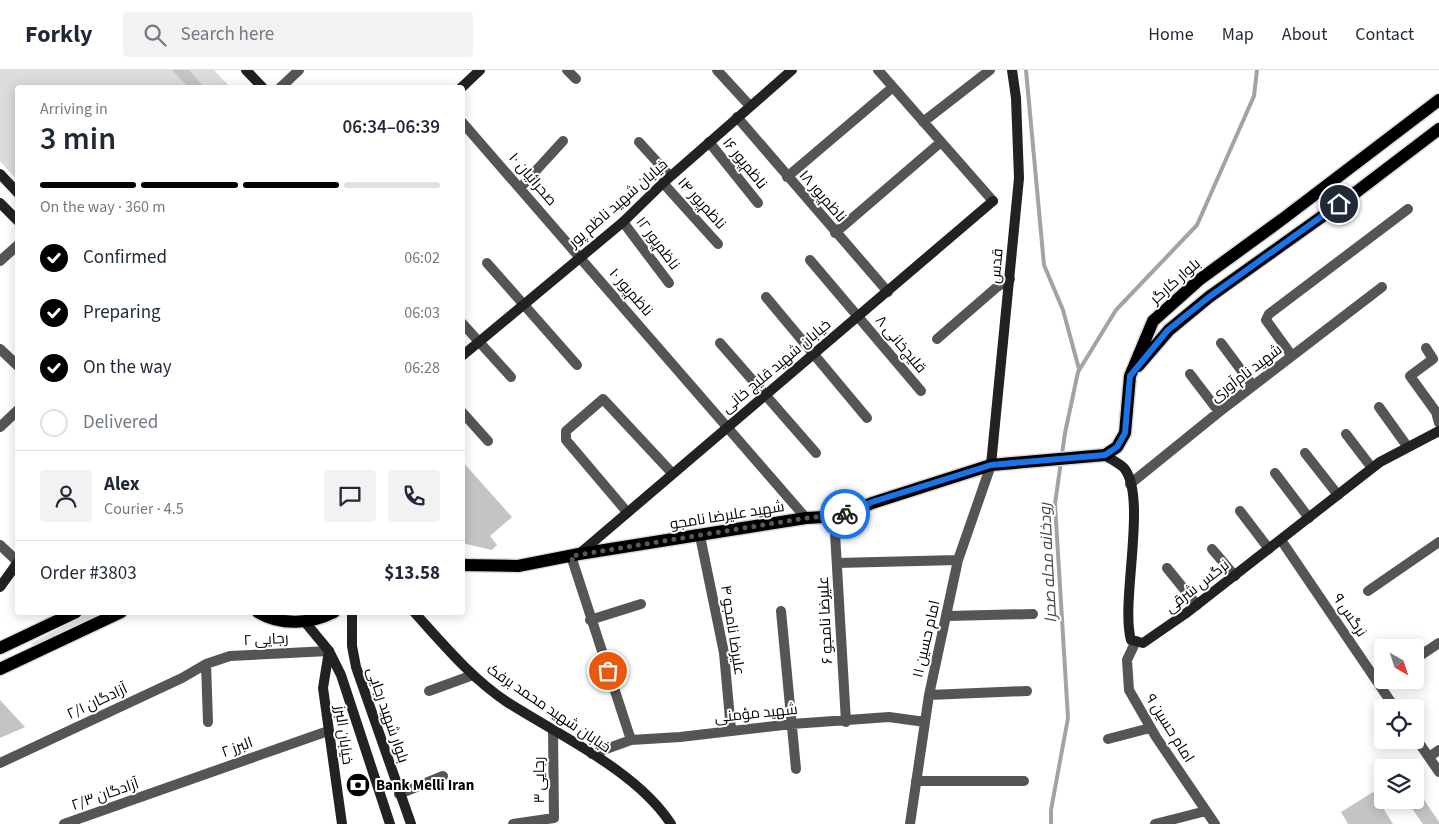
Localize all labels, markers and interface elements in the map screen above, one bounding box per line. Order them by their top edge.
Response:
search box [123,12,473,57]
text: Forkly [25,17,93,52]
icon: search [141,21,169,49]
text: Search here [181,21,274,48]
text: Home [1148,22,1194,47]
text: Map [1222,22,1254,47]
text: About [1282,22,1327,47]
text: Contact [1355,22,1414,47]
text: Arriving in [40,98,108,120]
text: 06:34–06:39 [342,114,440,141]
text: 3 min [40,116,116,162]
street label: ناظم‌پور ۱۶ [717,133,772,194]
street label: صحرائیان ۱۰ [504,148,562,210]
street label: خیابان شهید ناظم پور [563,154,673,253]
street label: ناظم‌پور ۱۸ [794,166,851,227]
street label: ناظم‌پور ۱۴ [673,173,731,234]
pin [1318,183,1360,225]
icon: home [1325,190,1353,218]
text: On the way · 360 m [40,196,165,218]
street label: ناظم‌پور ۱۲ [631,212,685,274]
icon: check [40,244,68,272]
text: Confirmed [83,244,167,271]
text: 06:02 [404,247,440,269]
street label: قدس [984,247,1009,285]
street label: بلوار کارگر [1145,254,1205,310]
street label: ناظم‌پور ۱۰ [604,264,657,321]
icon: check [40,299,68,327]
text: Preparing [83,299,161,326]
text: 06:03 [404,302,440,324]
street label: قلیچ‌خانی ۸ [870,311,931,378]
street label: خیابان شهید قلیچ خانی [717,314,836,418]
street label: شهید نام‌آوری [1206,339,1287,407]
icon: check [40,354,68,382]
text: On the way [83,354,172,381]
text: 06:28 [404,357,440,379]
text: Delivered [83,409,158,436]
button: person [40,470,92,522]
button: chat [324,470,376,522]
button: phone [388,470,440,522]
text: Alex [104,471,140,498]
courier [820,489,870,539]
street label: شهید علیرضا نامجو [668,496,786,535]
text: Courier · 4.5 [104,498,184,520]
icon: bike [831,500,859,528]
water label: رودخانه محله صحرا [1034,501,1062,624]
street label: نرگس شرقی [1161,555,1234,618]
text: Order #3803 [40,560,137,587]
text: $13.58 [384,560,440,587]
street label: علیرضا نامجو ۶ [813,575,838,665]
street label: علیرضا نامجو ۴ [715,584,750,677]
street label: نرگس ۹ [1327,589,1372,641]
street label: امام حسین ۱۱ [907,598,946,680]
street label: رجایی ۲ [243,628,289,651]
north arrow [1374,639,1424,689]
map controls [1374,639,1424,809]
pin [587,650,629,692]
icon: bag [594,657,622,685]
street label: خیابان شهید محمد برفک [482,659,615,758]
street label: بلوار شهید رجایی [361,664,414,766]
street label: آزادگان ۲/۱ [63,678,131,725]
street label: امام حسین ۹ [1140,690,1199,767]
street label: شهید مؤمنی [714,699,799,728]
button: locate [1374,699,1424,749]
street label: خیابان البرز [329,703,358,766]
street label: البرز ۲ [219,732,256,763]
street label: رجایی ۳ [529,756,550,804]
button: layers [1374,759,1424,809]
bank icon: Bank Melli Iran [345,772,371,798]
street label: آزادگان ۲/۳ [69,773,142,816]
place label: Bank Melli Iran [376,775,474,796]

